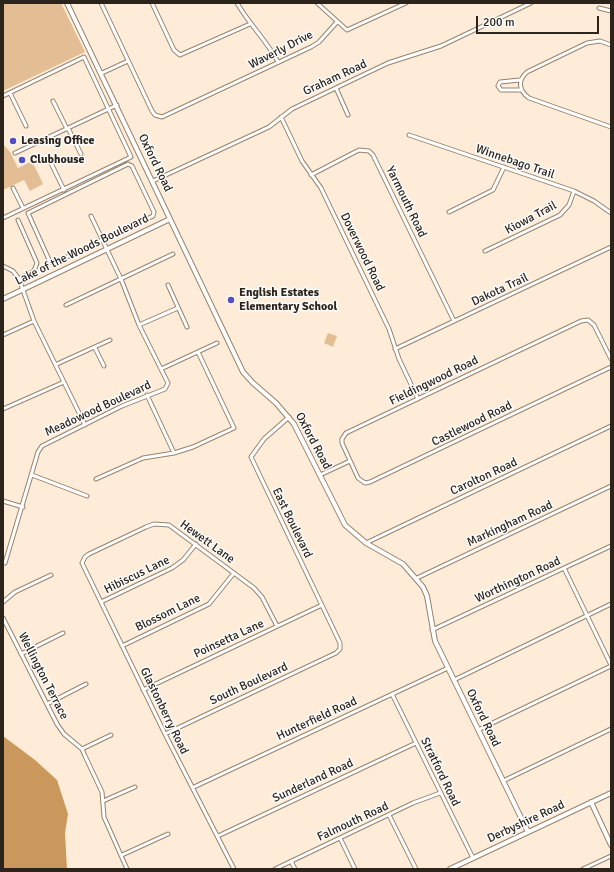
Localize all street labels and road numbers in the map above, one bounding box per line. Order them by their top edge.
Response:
street label: Waverly Drive [247,28,315,72]
street label: Graham Road [301,57,369,99]
street label: Oxford Road [135,132,175,194]
street label: Winnebago Trail [474,142,556,182]
street label: Yarmouth Road [383,164,429,240]
street label: Kiowa Trail [503,198,559,238]
street label: Doverwood Road [337,210,387,294]
street label: Lake of the Woods Boulevard [13,211,151,289]
street label: Dakota Trail [469,271,531,309]
street label: Fieldingwood Road [387,353,481,409]
street label: Meadowood Boulevard [43,378,153,440]
street label: Castlewood Road [429,398,515,450]
street label: Oxford Road [292,410,334,472]
street label: Carolton Road [448,455,520,499]
street label: East Boulevard [269,486,315,560]
street label: Markingham Road [465,498,555,550]
street label: Hewett Lane [177,517,237,567]
street label: Hibiscus Lane [102,553,172,597]
street label: Worthington Road [473,554,563,606]
street label: Blossom Lane [133,591,203,635]
street label: Poinsetta Lane [192,616,266,662]
street label: Wellington Terrace [15,630,71,722]
street label: South Boulevard [208,660,290,708]
street label: Glastonberry Road [137,665,191,757]
street label: Oxford Road [463,687,503,749]
street label: Hunterfield Road [274,694,360,744]
street label: Stratford Road [417,735,463,809]
street label: Sunderland Road [270,756,356,806]
street label: Derbyshire Road [485,798,567,846]
street label: Falmouth Road [315,799,391,845]

